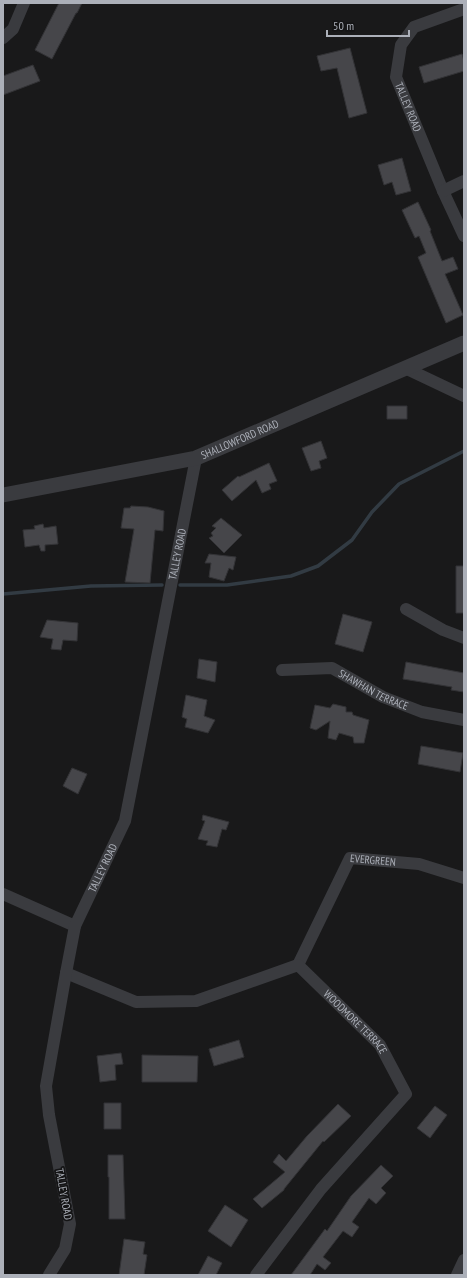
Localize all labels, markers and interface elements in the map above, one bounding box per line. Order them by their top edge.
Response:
scale bar [327,12,409,38]
text: 50 m [333,18,354,33]
street label: TALLEY ROAD [392,80,425,134]
street label: SHALLOWFORD ROAD [199,416,281,462]
street label: TALLEY ROAD [165,527,189,581]
street label: SHAWHAN TERRACE [336,666,411,713]
street label: TALLEY ROAD [85,841,120,895]
street label: EVERGREEN [350,851,396,869]
street label: WOODMORE TERRACE [321,987,391,1056]
street label: TALLEY ROAD [53,1167,75,1221]

